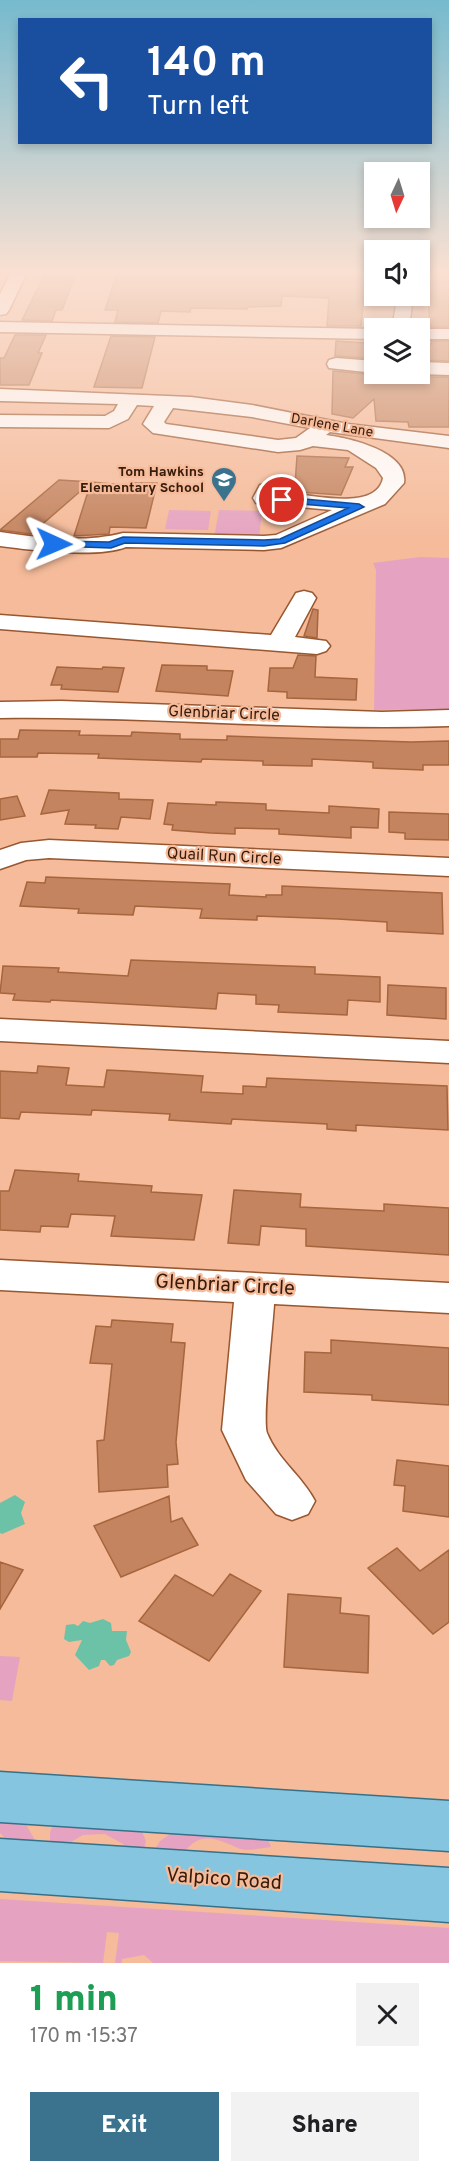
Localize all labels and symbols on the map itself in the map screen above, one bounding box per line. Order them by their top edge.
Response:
north arrow [364,162,430,228]
street label: Darlene Lane [289,410,375,442]
place label: Tom Hawkins Elementary School [80,464,204,497]
school or university icon: Tom Hawkins Elementary School [209,465,239,503]
pin [256,474,307,525]
position arrow [22,512,86,576]
street label: Glenbriar Circle [168,702,280,726]
street label: Quail Run Circle [166,844,282,870]
street label: Glenbriar Circle [155,1269,295,1303]
street label: Valpico Road [165,1863,283,1897]

